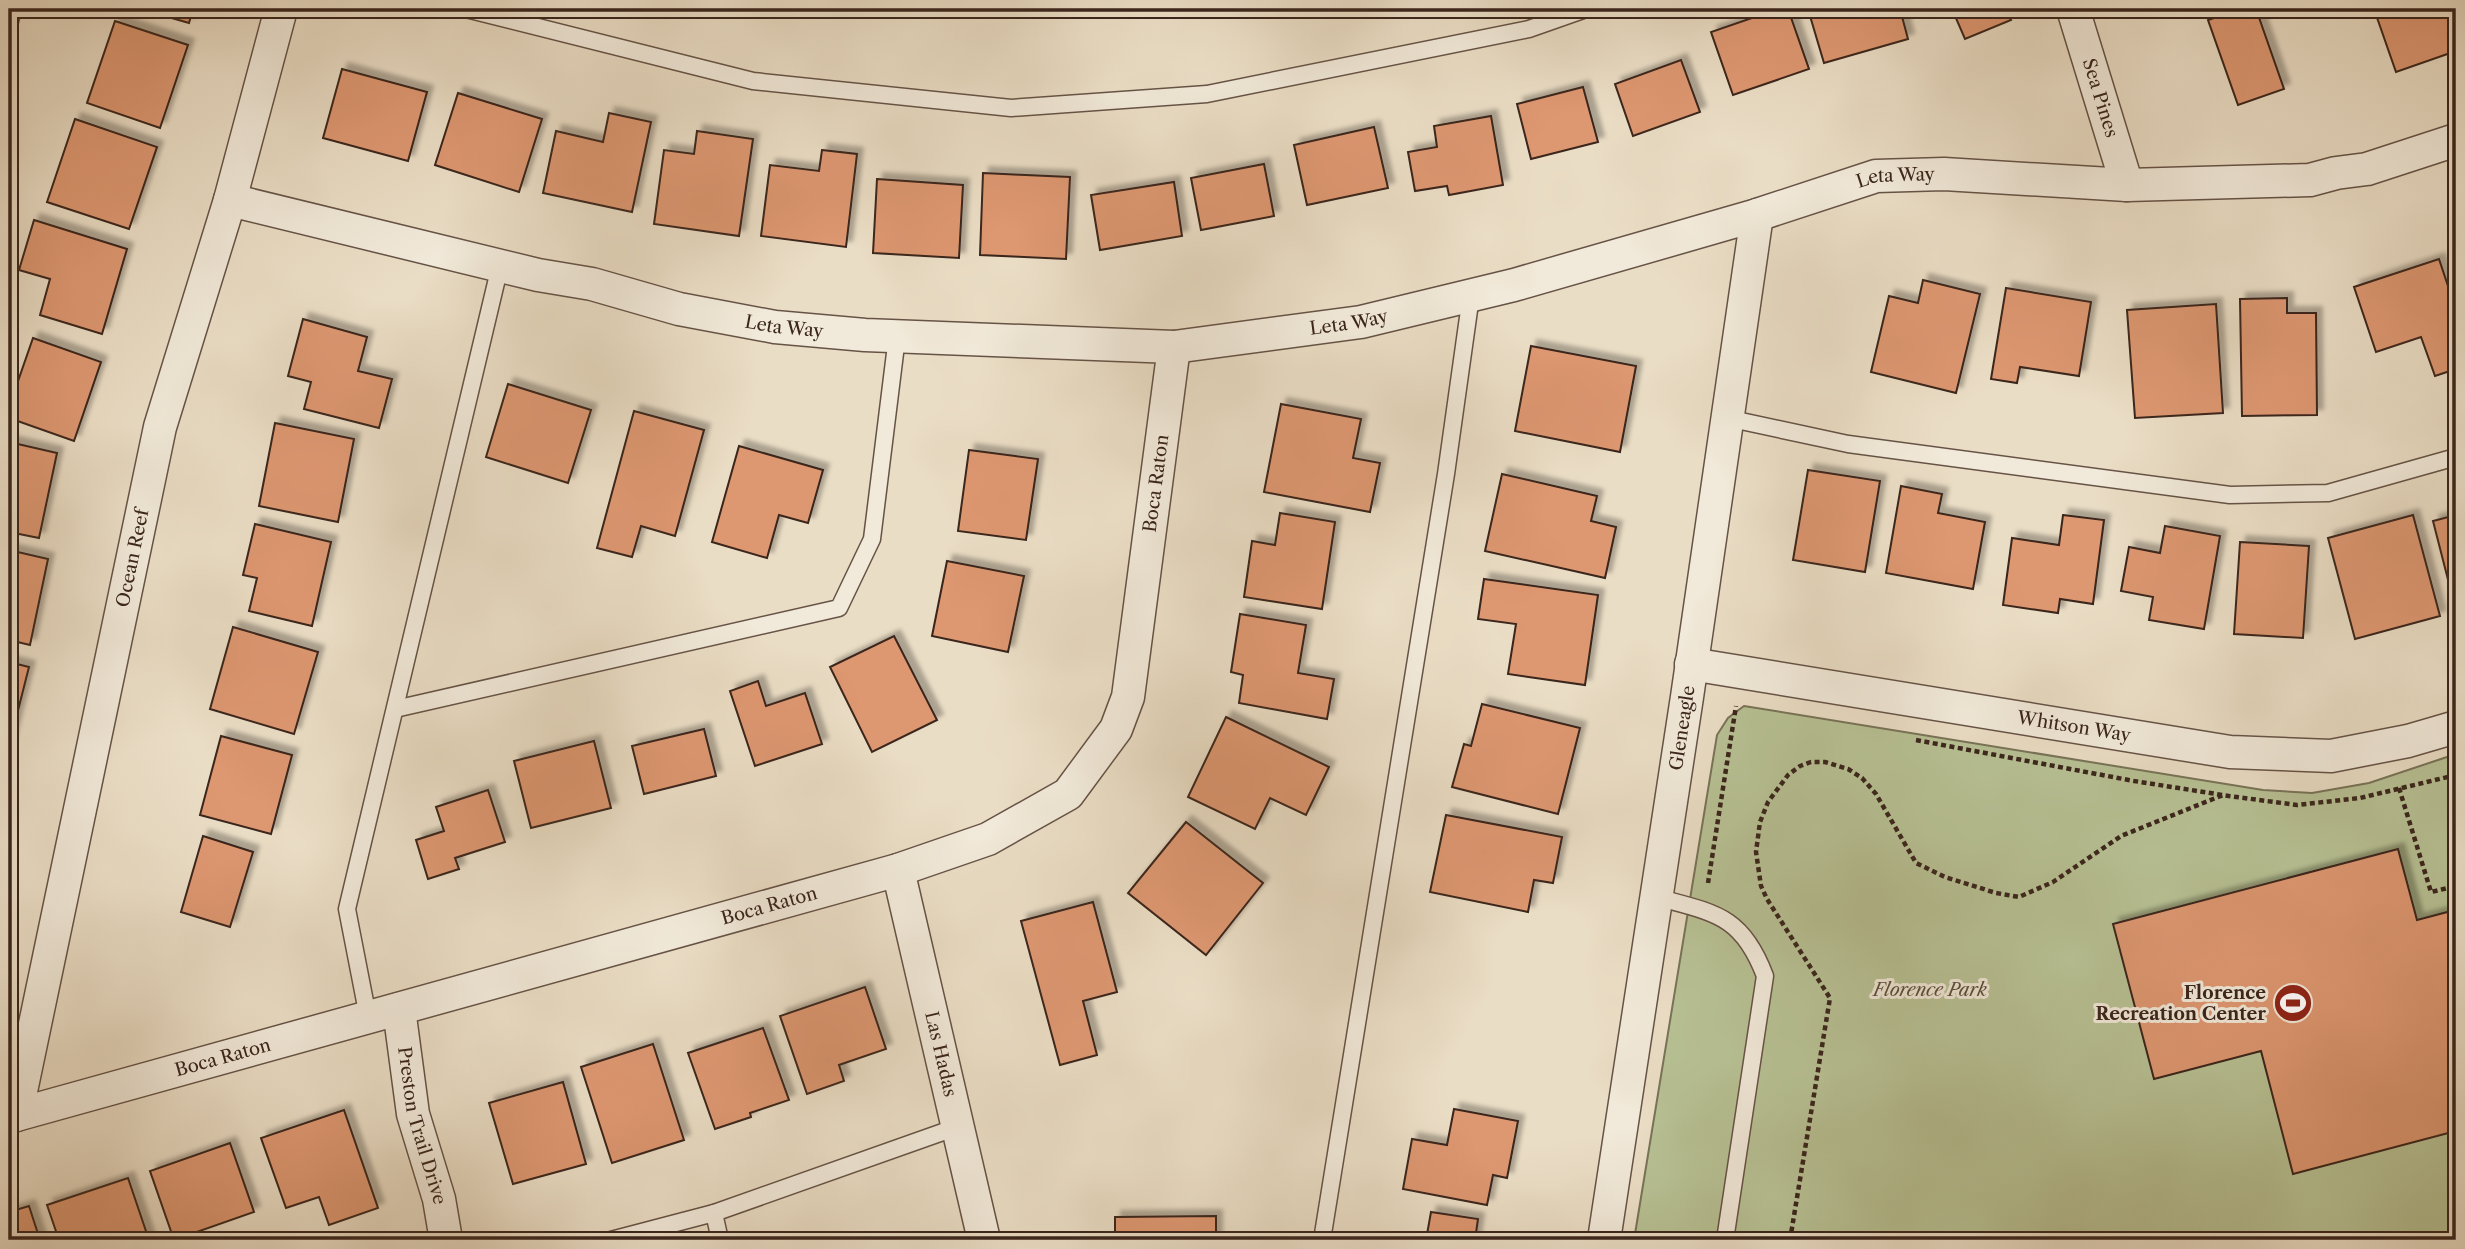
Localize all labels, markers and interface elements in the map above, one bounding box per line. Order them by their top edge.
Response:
street label: Sea Pines [2078,56,2123,140]
street label: Leta Way [1853,163,1936,193]
street label: Leta Way [1308,305,1391,340]
street label: Leta Way [743,311,825,342]
street label: Boca Raton [1139,433,1173,534]
street label: Ocean Reef [112,504,154,609]
street label: Gleneagle [1665,684,1700,772]
street label: Whitson Way [2015,706,2133,747]
street label: Boca Raton [719,882,820,930]
park label: Florence Park [1871,979,1987,1001]
place label: Florence Recreation Center [2096,982,2266,1025]
sports icon: Florence Recreation Center [2272,982,2314,1024]
street label: Las Hadas [920,1009,961,1099]
street label: Boca Raton [172,1034,273,1081]
street label: Preston Trail Drive [393,1045,451,1206]

